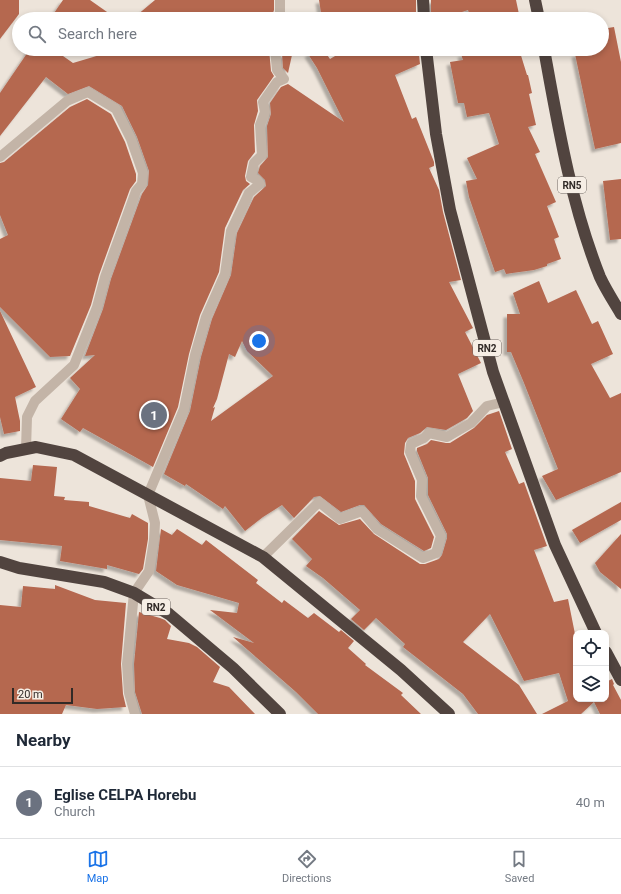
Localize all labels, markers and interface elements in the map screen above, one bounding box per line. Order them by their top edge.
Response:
search box [12,12,609,56]
icon: search [26,23,48,45]
text: Search here [58,25,137,43]
road number: RN5 [558,177,586,193]
your location [249,331,269,351]
road number: RN2 [473,340,501,356]
pin: 1 [141,400,167,430]
road number: RN2 [142,599,170,615]
map controls [573,630,609,702]
button: locate [573,630,609,666]
button: layers [573,666,609,702]
scale bar [12,686,73,705]
text: 20 m [18,688,43,701]
text: Nearby [16,730,71,750]
text: Eglise CELPA Horebu [54,786,196,804]
text: 1 [25,795,33,810]
text: 40 m [576,795,605,810]
text: Church [54,804,95,819]
tab: Map [87,848,109,885]
tab: Directions [282,848,331,885]
tab: Saved [505,848,534,885]

